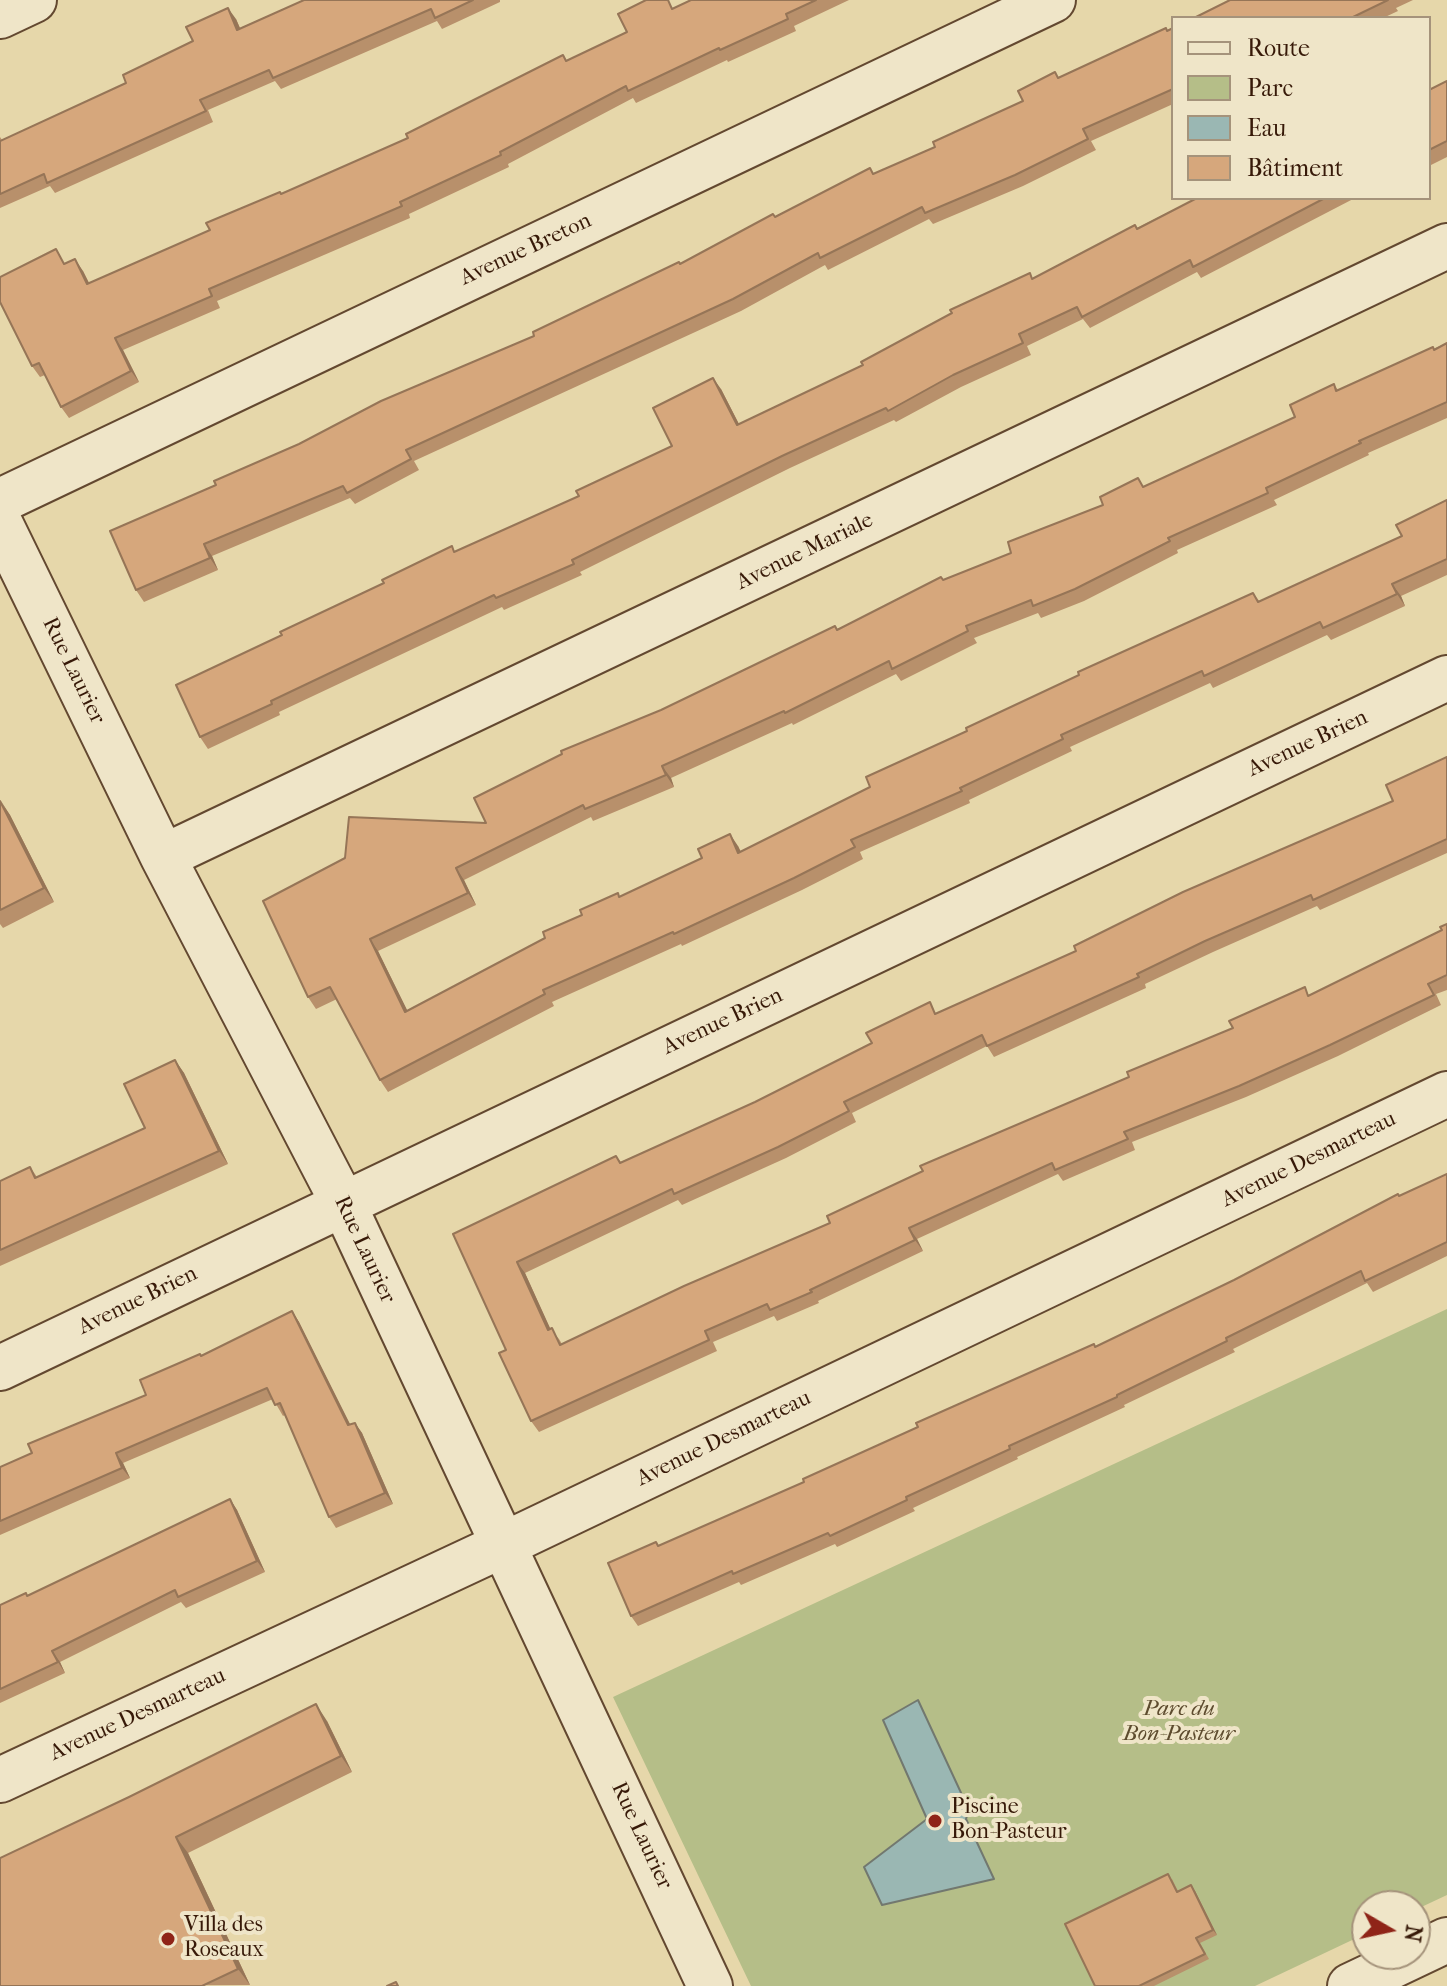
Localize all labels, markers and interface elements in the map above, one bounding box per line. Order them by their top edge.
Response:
legend [1171,16,1431,200]
text: Route [1247,34,1310,62]
text: Parc [1247,74,1293,102]
text: Eau [1247,114,1286,142]
text: Bâtiment [1247,154,1343,182]
street label: Avenue Breton [456,208,596,292]
street label: Avenue Mariale [732,508,878,596]
street label: Rue Laurier [36,613,110,729]
street label: Avenue Brien [1244,705,1372,783]
street label: Avenue Brien [659,983,787,1061]
street label: Avenue Desmarteau [1217,1106,1401,1214]
street label: Rue Laurier [328,1192,400,1308]
street label: Avenue Brien [74,1261,202,1341]
street label: Avenue Desmarteau [632,1385,816,1493]
street label: Avenue Desmarteau [46,1663,230,1767]
park label: Parc du Bon-Pasteur [1123,1697,1235,1748]
street label: Rue Laurier [605,1778,677,1894]
place label: Piscine Bon-Pasteur [951,1795,1067,1846]
marker: Piscine Bon-Pasteur [926,1812,944,1830]
north arrow [1351,1890,1431,1970]
place label: Villa des Roseaux [184,1913,264,1964]
text: N [1399,1923,1427,1944]
marker: Villa des Roseaux [159,1930,177,1948]

